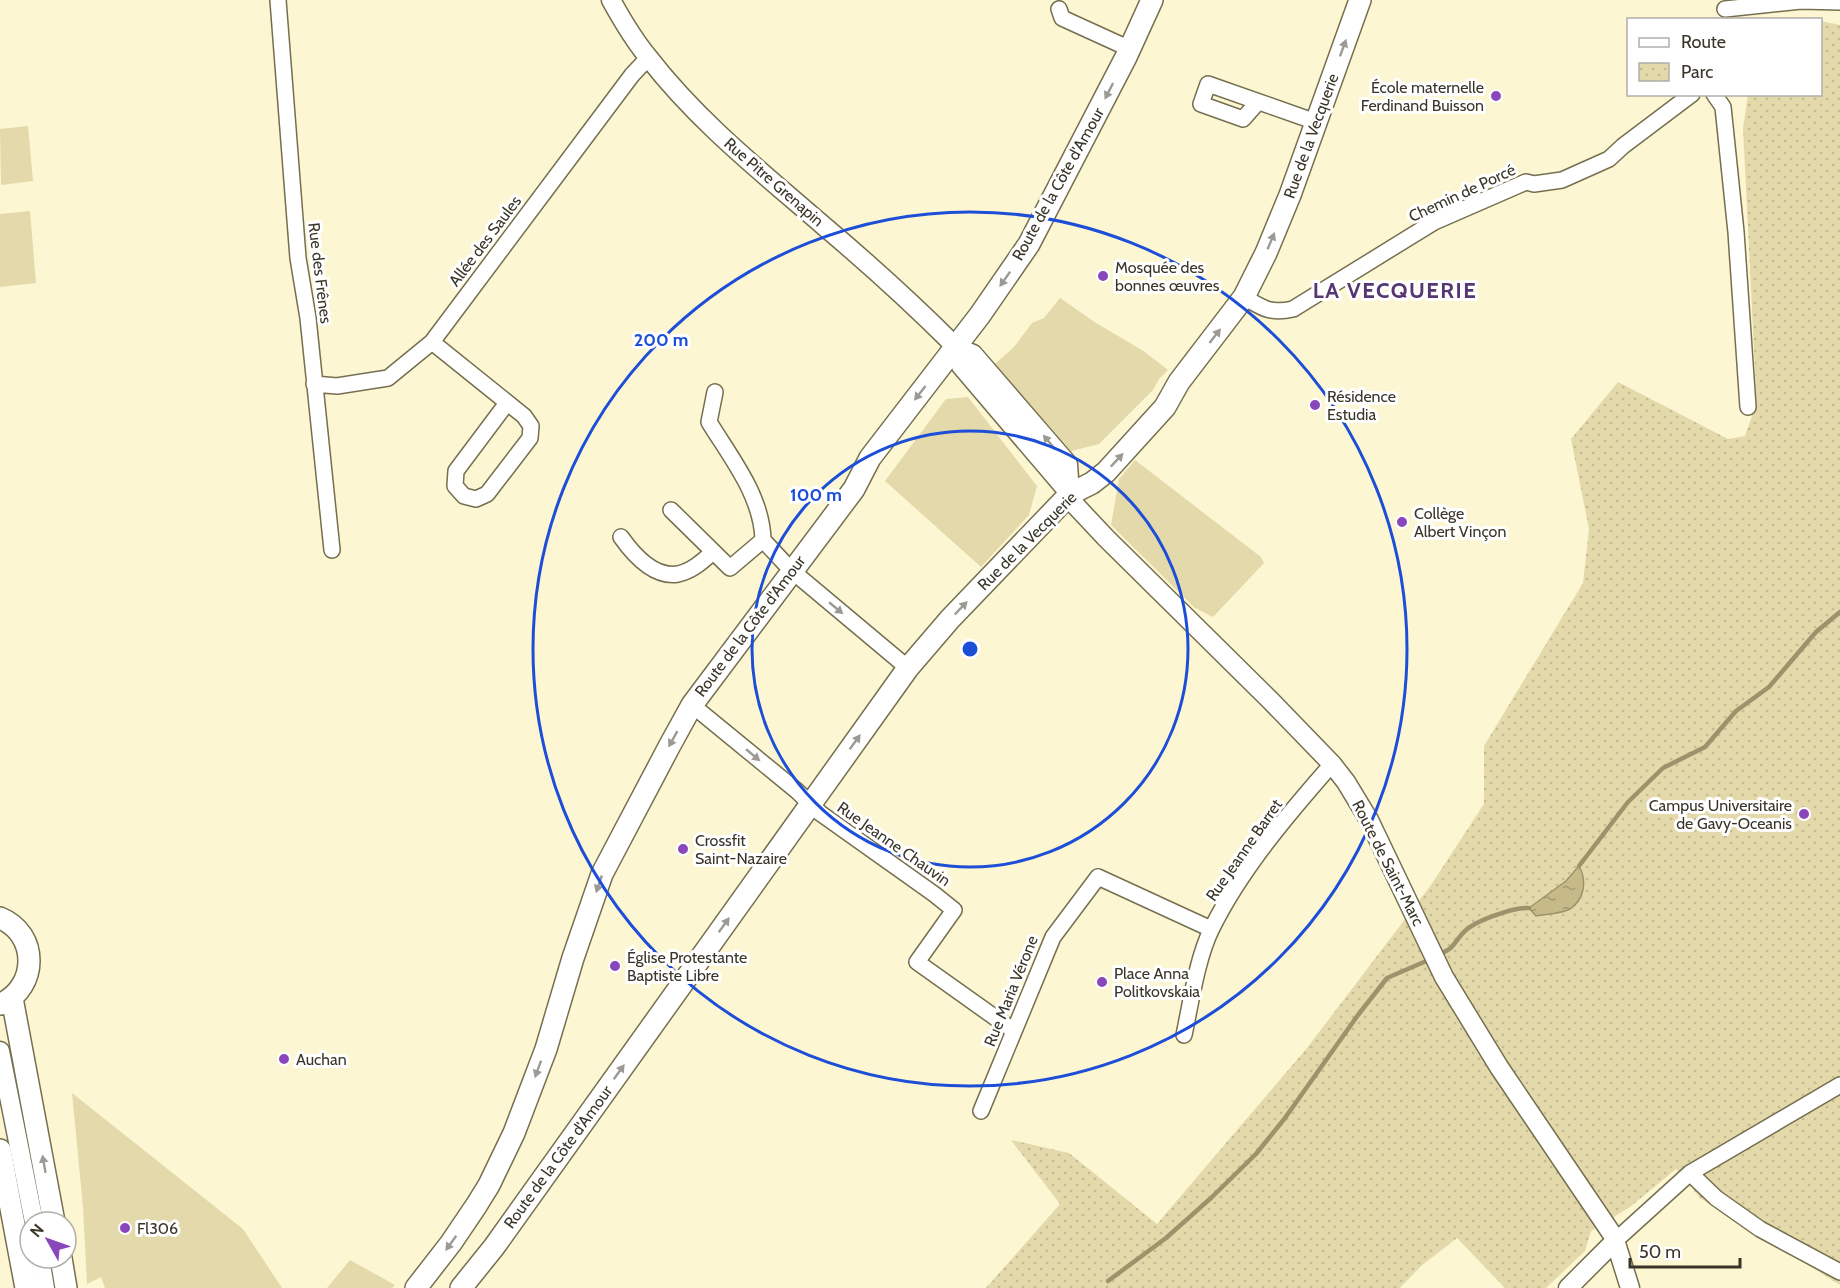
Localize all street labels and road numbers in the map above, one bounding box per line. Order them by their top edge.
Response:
street label: Rue de la Vecquerie [1280,71,1342,201]
street label: Route de la Côte d'Amour [1008,103,1108,264]
street label: Rue Pitre Grenapin [720,134,828,230]
street label: Chemin de Porcé [1406,160,1518,226]
street label: Allée des Saules [445,192,525,290]
street label: Rue des Frênes [304,222,336,325]
street label: Rue de la Vecquerie [974,488,1080,594]
street label: Route de la Côte d'Amour [691,551,810,700]
street label: Rue Jeanne Barret [1202,795,1286,905]
street label: Route de Saint-Marc [1348,797,1428,929]
street label: Rue Jeanne Chauvin [834,798,954,890]
street label: Rue Maria Vérone [980,933,1042,1049]
street label: Route de la Côte d'Amour [500,1081,617,1232]

